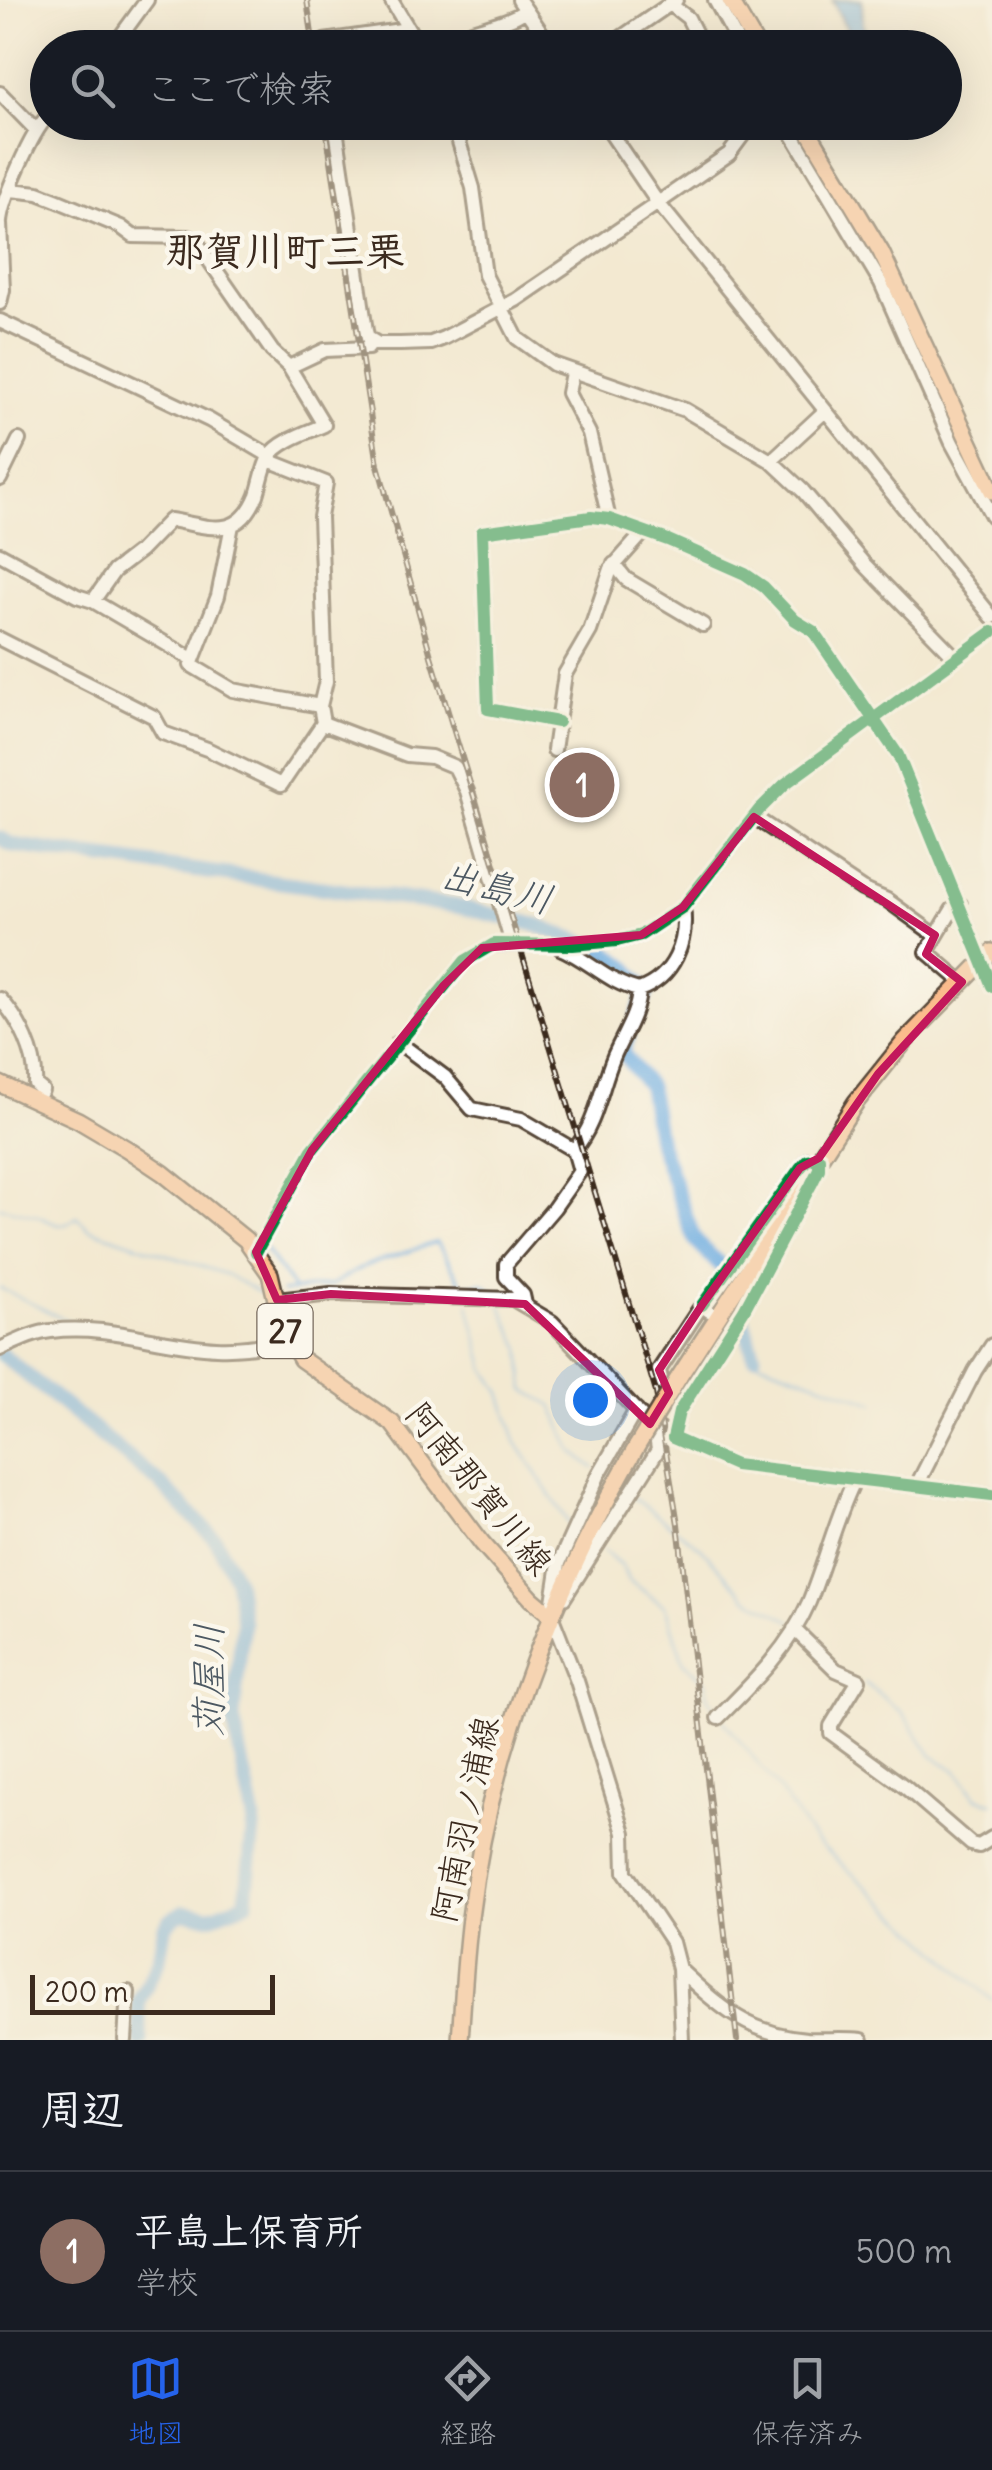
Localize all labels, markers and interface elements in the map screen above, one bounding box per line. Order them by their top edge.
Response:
search box [30,30,962,140]
icon: search [65,58,120,113]
text: ここで検索 [145,65,335,112]
district label: 那賀川町三栗 [165,226,405,276]
pin: 1 [550,748,614,822]
water label: 出島川 [436,850,558,924]
road number: 27 [258,1304,312,1358]
your location [565,1375,616,1426]
street label: 阿南那賀川線 [397,1393,563,1583]
water label: 苅屋川 [185,1623,232,1737]
street label: 阿南羽ノ浦線 [421,1712,507,1926]
scale bar [30,1970,275,2014]
text: 200 m [45,1974,128,2010]
text: 周辺 [40,2083,124,2135]
text: 平島上保育所 [135,2208,363,2255]
text: 1 [66,2231,79,2272]
text: 500 m [856,2231,952,2272]
text: 学校 [135,2261,199,2302]
tab: 地図 [128,2351,184,2451]
tab: 経路 [440,2351,496,2451]
tab: 保存済み [752,2351,864,2451]

